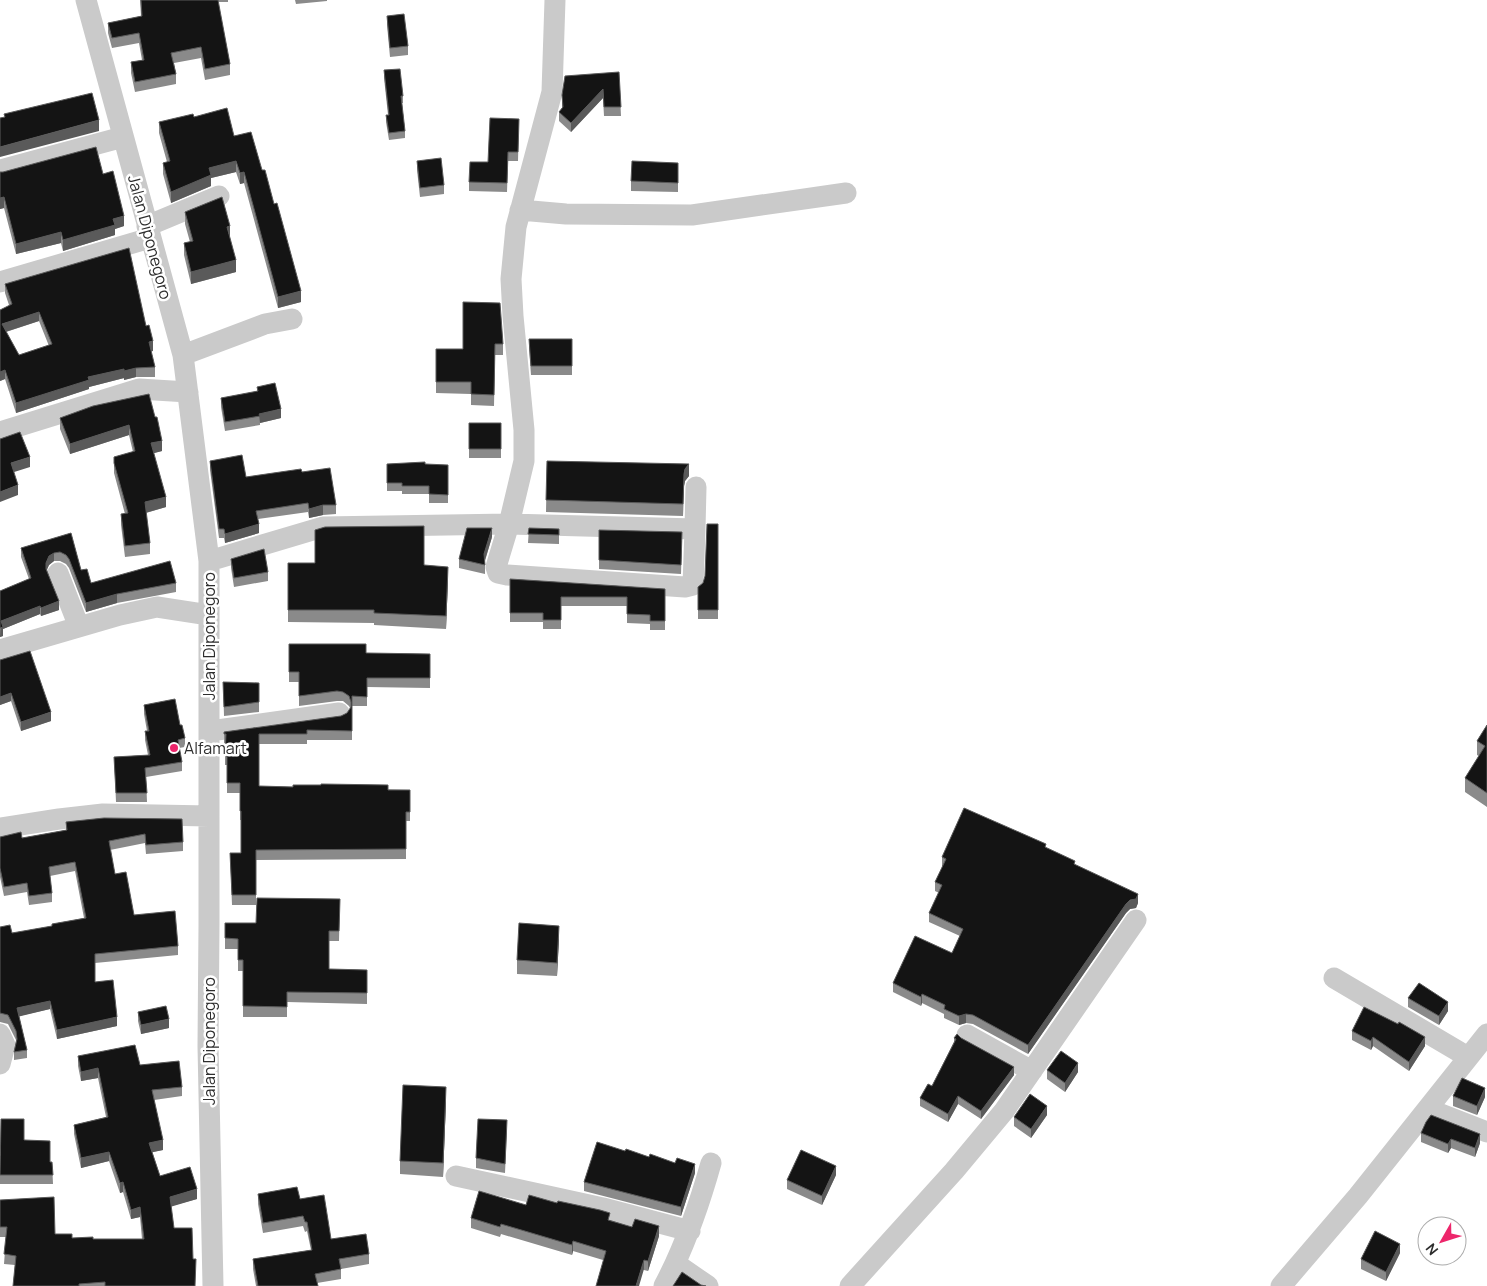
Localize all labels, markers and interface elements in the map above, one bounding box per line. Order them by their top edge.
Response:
street label: Jalan Diponegoro [123,172,177,302]
street label: Jalan Diponegoro [198,572,220,700]
place label: Alfamart [184,737,247,759]
marker: Alfamart [168,742,180,754]
street label: Jalan Diponegoro [198,977,220,1105]
north arrow [1417,1216,1467,1266]
text: N [1421,1240,1442,1259]

